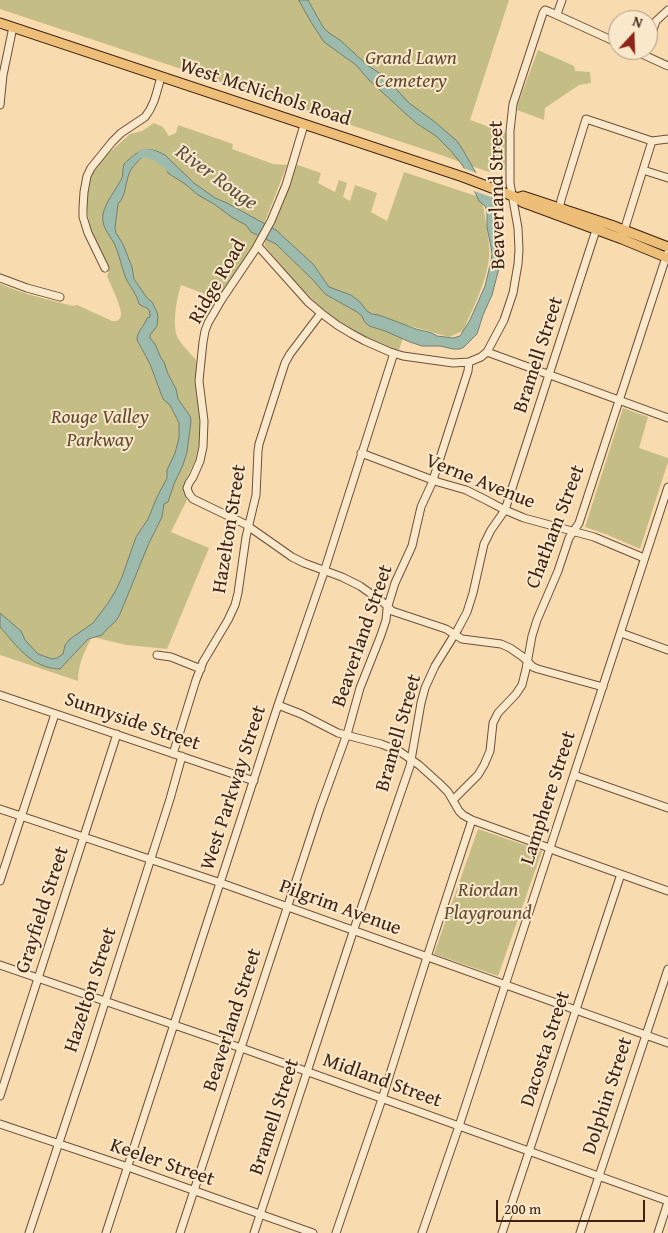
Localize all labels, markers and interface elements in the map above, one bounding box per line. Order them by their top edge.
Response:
north arrow [608,10,658,60]
text: N [630,11,646,33]
park label: Grand Lawn Cemetery [365,47,457,94]
street label: West McNichols Road [176,54,354,132]
street label: Beaverland Street [485,120,511,270]
water label: River Rouge [170,140,262,216]
street label: Ridge Road [184,236,252,328]
street label: Bramell Street [509,294,569,416]
park label: Rouge Valley Parkway [51,406,149,453]
street label: Verne Avenue [422,449,538,515]
street label: Chatham Street [521,462,591,592]
street label: Hazelton Street [208,463,252,595]
street label: Beaverland Street [327,562,399,710]
street label: Bramell Street [371,672,427,794]
street label: Sunnyside Street [61,688,203,756]
street label: West Parkway Street [196,703,272,873]
street label: Lamphere Street [516,728,582,868]
street label: Grayfield Street [11,844,75,976]
street label: Pilgrim Avenue [276,875,404,941]
park label: Riordan Playground [444,879,532,926]
street label: Hazelton Street [60,924,122,1056]
street label: Beaverland Street [199,945,267,1095]
street label: Dacosta Street [516,988,576,1110]
street label: Dolphin Street [578,1034,638,1158]
street label: Midland Street [319,1048,445,1114]
street label: Bramell Street [245,1056,305,1178]
street label: Keeler Street [107,1134,217,1192]
scale bar [498,1190,647,1222]
text: 200 m [504,1198,541,1219]

